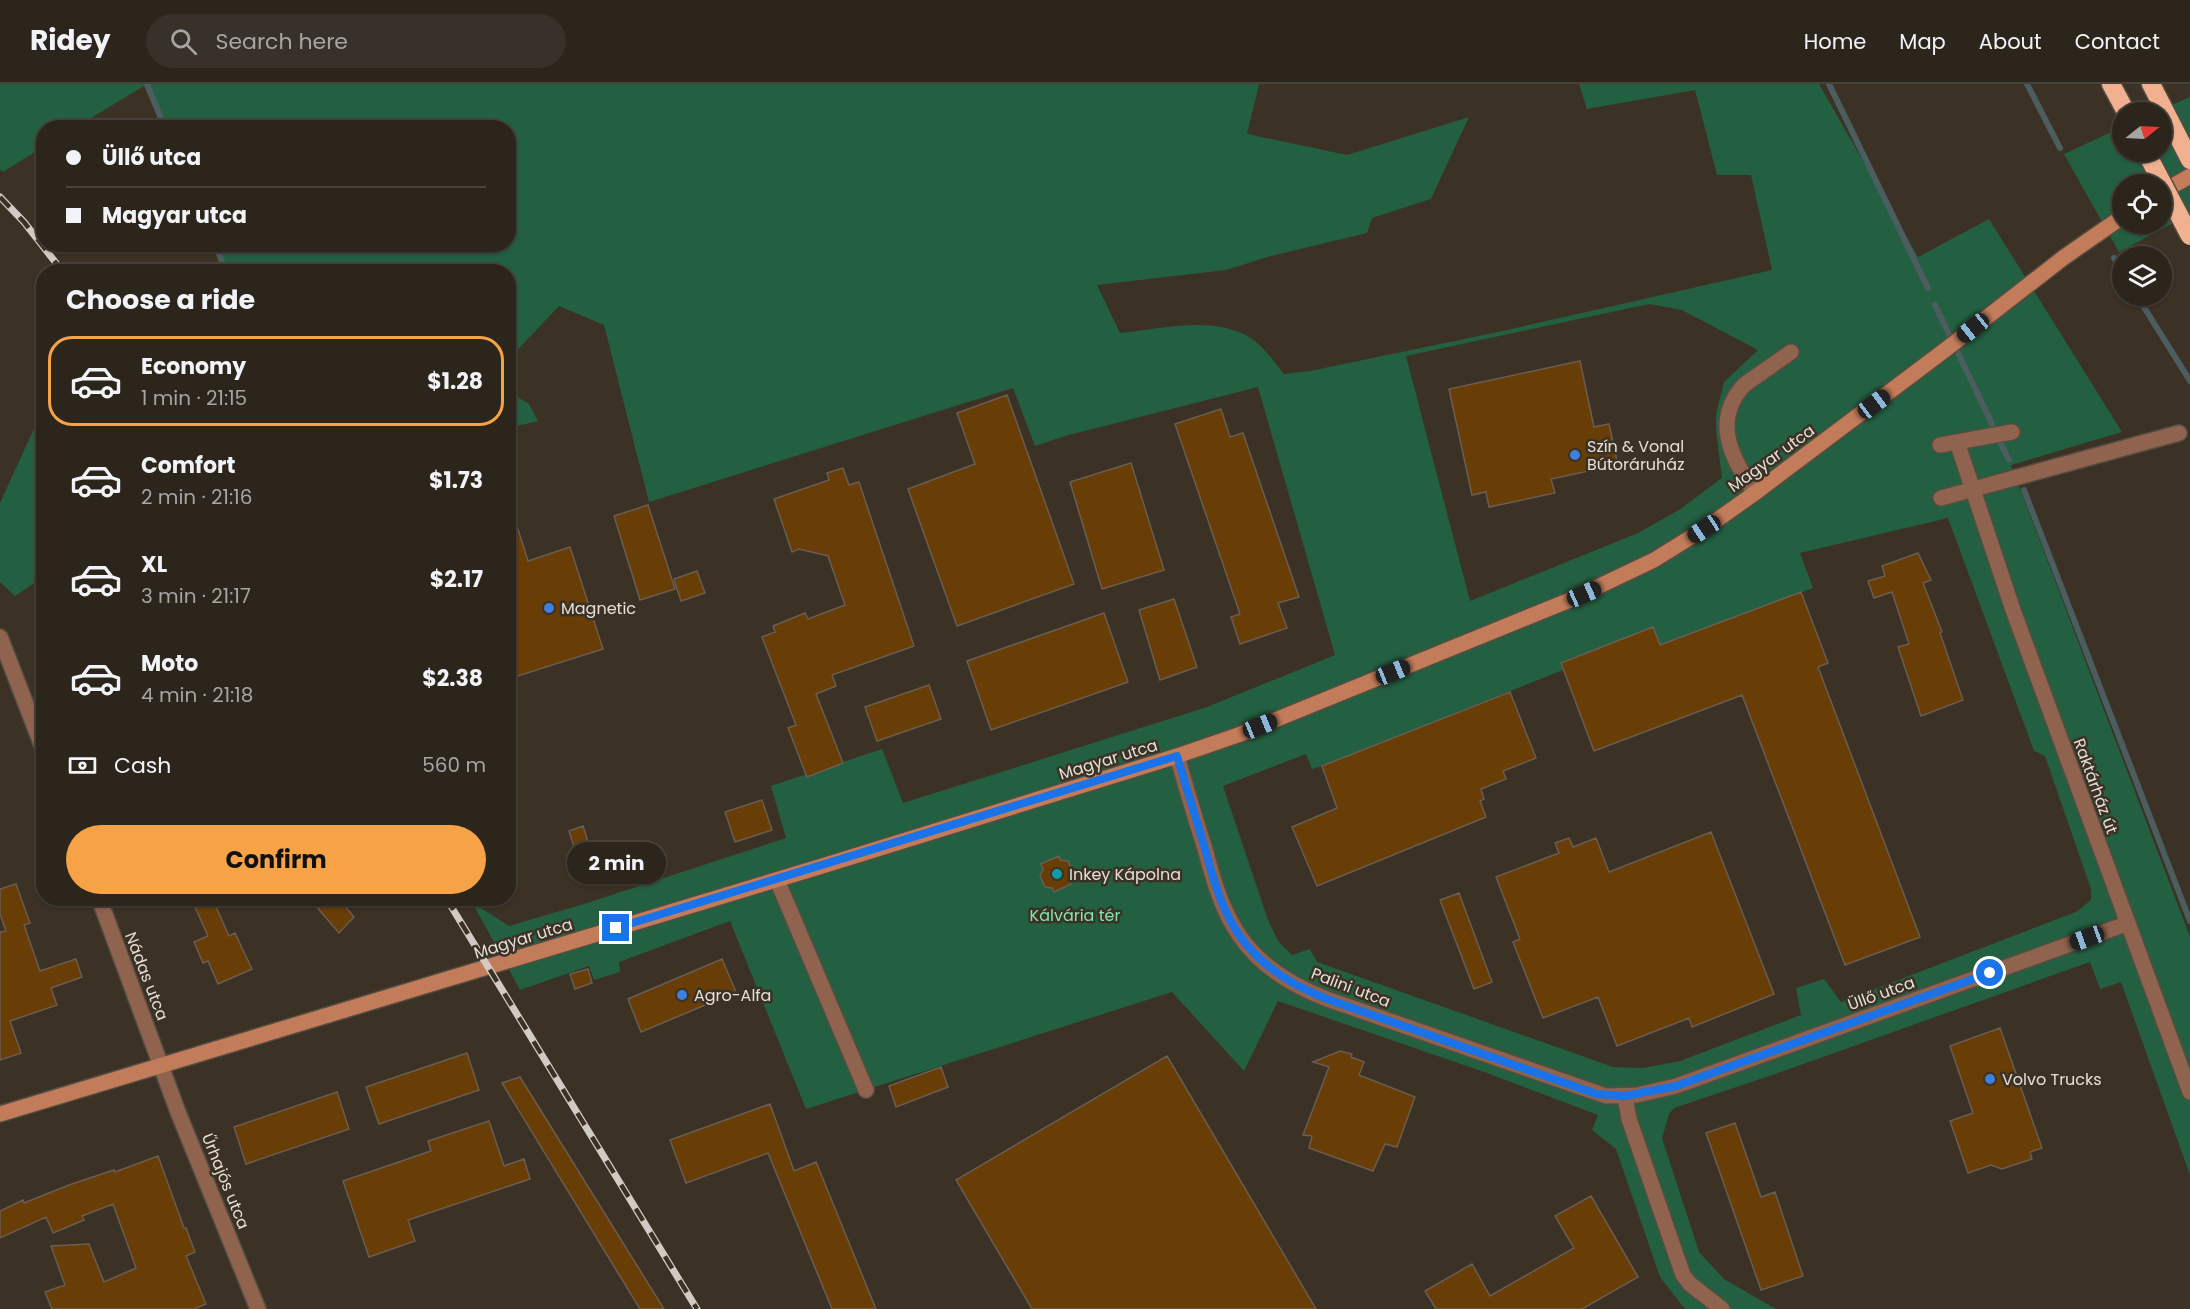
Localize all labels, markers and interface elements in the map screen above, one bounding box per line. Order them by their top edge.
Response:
search box [146,14,566,68]
text: Ridey [30,21,110,60]
icon: search [167,25,200,58]
text: Search here [215,26,348,57]
text: Home [1804,27,1866,56]
text: Map [1899,27,1946,56]
text: About [1979,27,2042,56]
text: Contact [2075,27,2160,56]
north arrow [2112,102,2172,162]
map controls [2112,102,2172,306]
text: Üllő utca [102,142,201,173]
button: locate [2112,174,2172,234]
text: Magyar utca [102,200,247,231]
button: layers [2112,246,2172,306]
text: Choose a ride [66,281,255,318]
car [1953,310,1993,346]
text: Economy [141,351,246,382]
icon: car [69,354,123,408]
text: $1.28 [427,366,483,397]
text: 1 min · 21:15 [141,384,247,412]
car [1854,386,1894,422]
street label: Magyar utca [1723,419,1819,498]
place label: Szín & Vonal Bútoráruház [1587,435,1684,476]
marker: Szín & Vonal Bútoráruház [1568,448,1582,462]
text: Comfort [141,450,235,481]
icon: car [69,453,123,507]
text: $1.73 [429,465,483,496]
text: 2 min · 21:16 [141,483,252,511]
car [1684,512,1724,546]
text: XL [141,549,167,580]
icon: car [69,552,123,606]
text: $2.17 [430,564,483,595]
car [1564,578,1604,610]
text: 3 min · 21:17 [141,582,251,610]
place label: Magnetic [561,597,636,620]
marker: Magnetic [542,601,556,615]
text: Moto [141,648,198,679]
icon: car [69,651,123,705]
car [1373,657,1413,687]
text: $2.38 [422,663,483,694]
text: 4 min · 21:18 [141,681,253,709]
car [1240,711,1280,741]
street label: Magyar utca [1056,734,1160,785]
street label: Raktárház út [2068,735,2124,837]
icon: cash [66,749,99,782]
text: Cash [114,750,171,781]
text: 560 m [422,751,486,779]
button: Confirm [66,825,486,894]
callout: 2 min [566,841,666,883]
text: 2 min [588,849,645,877]
place label: Inkey Kápolna [1069,863,1181,886]
marker: Inkey Kápolna [1050,867,1064,881]
park label: Kálvária tér [1030,904,1120,927]
street label: Magyar utca [471,913,575,964]
route end [602,914,629,941]
car [2067,923,2107,953]
street label: Nádas utca [119,929,174,1024]
route start [1976,959,2003,986]
street label: Palini utca [1308,962,1394,1013]
street label: Üllő utca [1844,971,1918,1016]
place label: Agro-Alfa [694,984,771,1007]
marker: Agro-Alfa [675,988,689,1002]
place label: Volvo Trucks [2002,1068,2102,1091]
marker: Volvo Trucks [1983,1072,1997,1086]
street label: Űrhajós utca [196,1130,255,1232]

